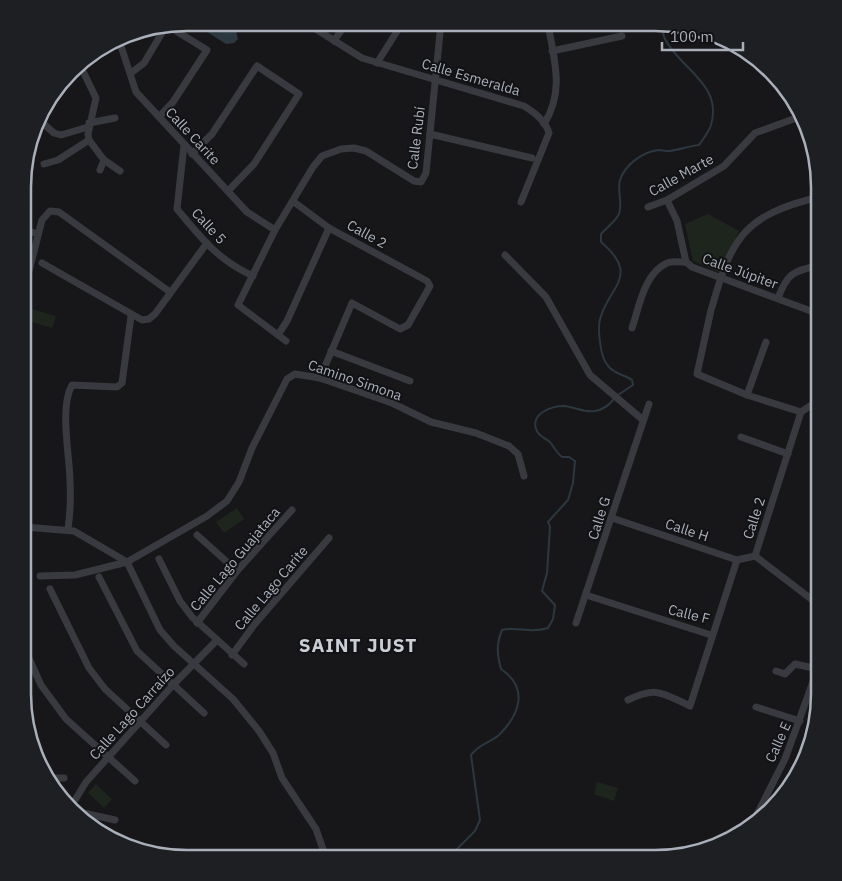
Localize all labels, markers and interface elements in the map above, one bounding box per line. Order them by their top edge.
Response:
scale bar [662,20,743,52]
text: 100 m [670,27,714,46]
street label: Calle Esmeralda [420,54,523,100]
street label: Calle Carite [162,104,224,169]
street label: Calle Rubí [403,105,429,170]
street label: Calle Marte [645,150,717,200]
street label: Calle 5 [188,204,230,248]
street label: Calle 2 [344,216,390,252]
street label: Calle Júpiter [700,249,780,293]
street label: Camino Simona [306,356,405,405]
street label: Calle G [584,494,614,542]
street label: Calle 2 [739,495,769,541]
street label: Calle Lago Guajataca [186,503,284,615]
street label: Calle H [663,515,711,545]
street label: Calle Lago Carite [230,542,312,634]
street label: Calle F [666,600,712,628]
district label: SAINT JUST [299,633,417,657]
street label: Calle Lago Carraízo [85,663,179,763]
street label: Calle E [761,719,795,765]

